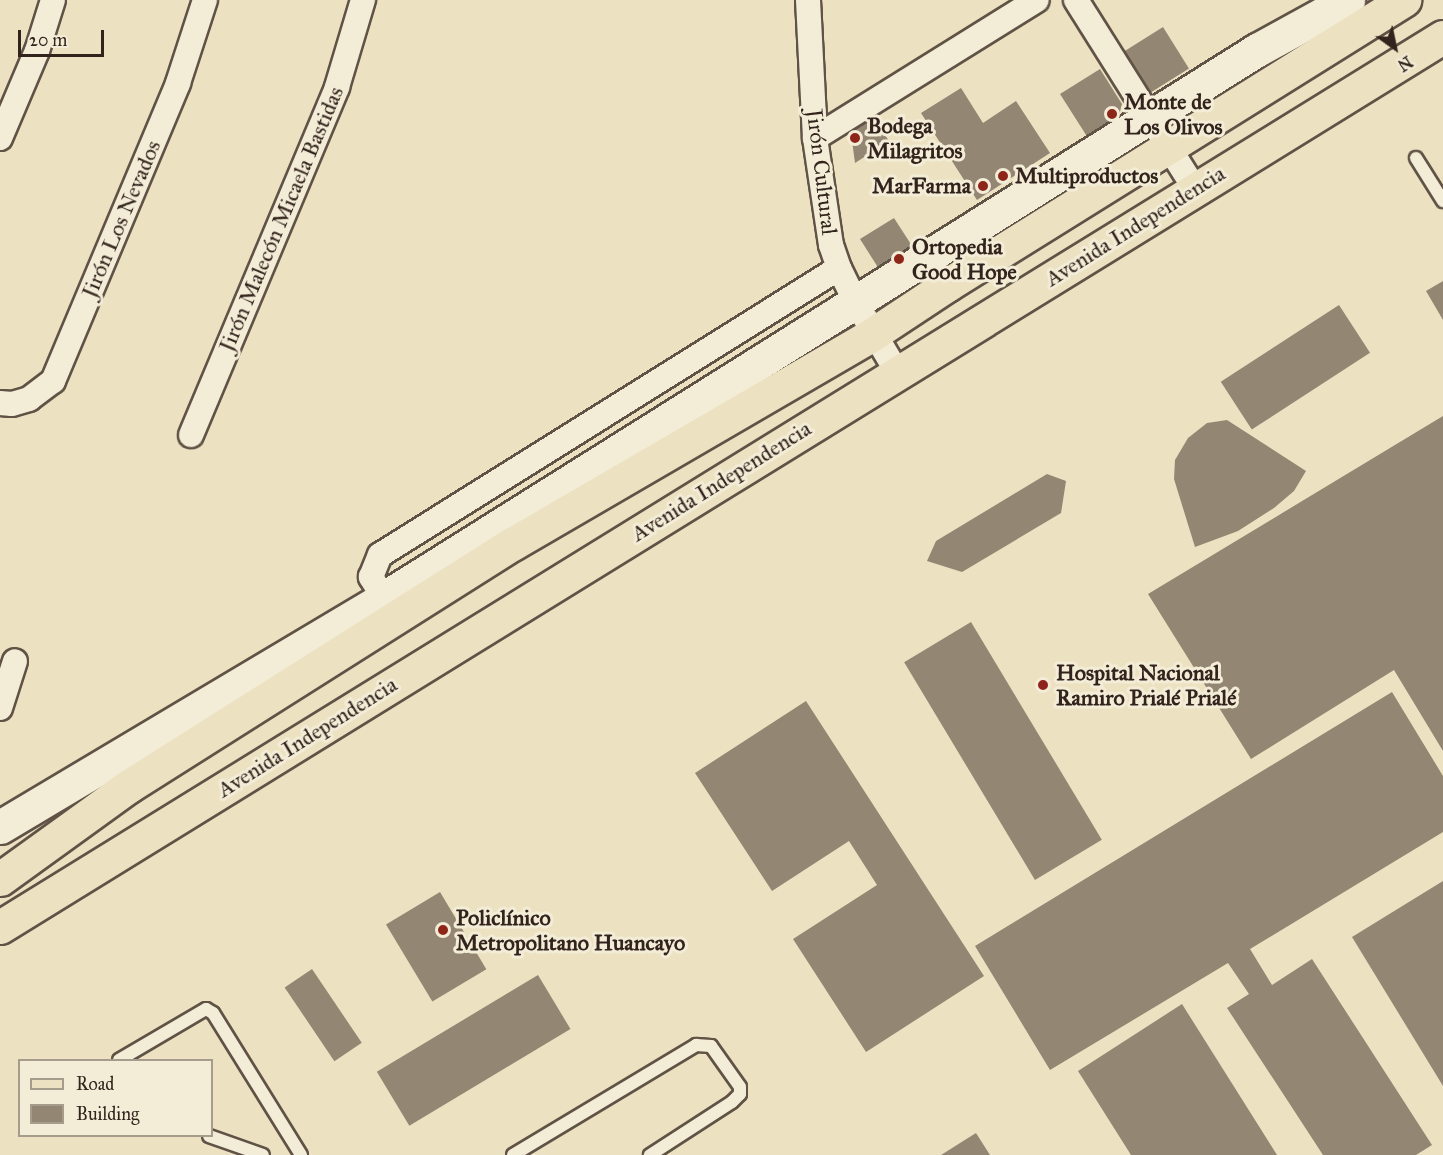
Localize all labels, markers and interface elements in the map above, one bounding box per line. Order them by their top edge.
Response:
scale bar [21,18,106,56]
north arrow [1365,18,1425,78]
text: 20 m [29,29,67,51]
text: N [1394,52,1416,75]
street label: Jirón Malecón Micaela Bastidas [213,82,349,356]
place label: Monte de Los Olivos [1124,88,1222,140]
marker: Monte de Los Olivos [1105,107,1119,121]
street label: Jirón Cultural [801,108,843,236]
place label: Bodega Milagritos [867,112,962,164]
marker: Bodega Milagritos [848,131,862,145]
street label: Jirón Los Nevados [76,136,166,302]
street label: Avenida Independencia [1040,160,1230,292]
place label: Multiproductos [1015,163,1158,189]
marker: Multiproductos [996,169,1010,183]
place label: MarFarma [872,173,971,199]
marker: MarFarma [976,179,990,193]
place label: Ortopedia Good Hope [912,233,1017,284]
marker: Ortopedia Good Hope [890,250,908,268]
street label: Avenida Independencia [626,415,816,547]
place label: Hospital Nacional Ramiro Prialé Prialé [1056,659,1236,710]
street label: Avenida Independencia [212,671,402,803]
marker: Hospital Nacional Ramiro Prialé Prialé [1034,676,1052,694]
place label: Policlínico Metropolitano Huancayo [456,904,685,956]
marker: Policlínico Metropolitano Huancayo [434,921,452,939]
legend [18,1059,213,1137]
text: Road [76,1073,114,1095]
text: Building [76,1103,139,1125]

